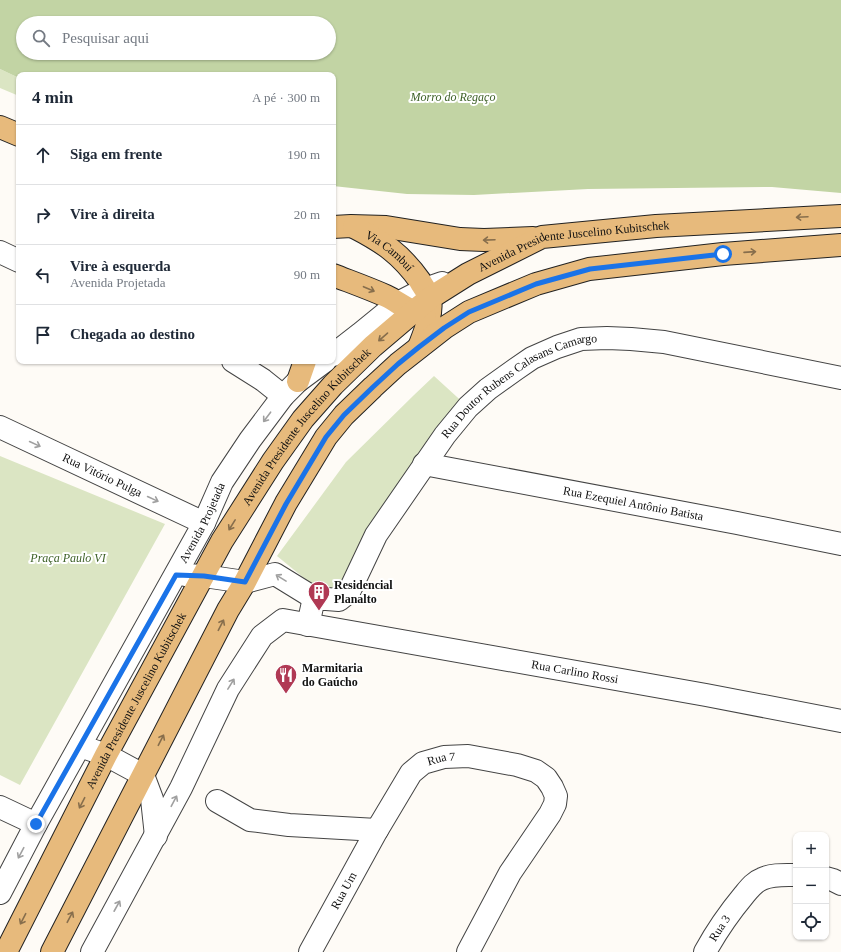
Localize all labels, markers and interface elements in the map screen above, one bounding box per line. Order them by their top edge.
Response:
search box [16,16,336,60]
icon: search [30,27,52,49]
text: Pesquisar aqui [62,30,149,46]
text: 4 min [32,88,73,107]
text: A pé · 300 m [252,90,320,105]
park label: Morro do Regaço [410,90,495,104]
icon: ahead [32,144,54,166]
text: Siga em frente [70,146,162,162]
text: 190 m [287,147,320,162]
icon: right [32,204,54,226]
text: Vire à direita [70,206,155,222]
text: 20 m [294,207,320,222]
one-way arrow [796,214,809,221]
street label: Avenida Presidente Juscelino Kubitschek [476,218,670,275]
street label: Via Cambuí [363,228,417,274]
one-way arrow [483,236,496,244]
route start [714,245,732,263]
one-way arrow [743,248,756,255]
text: Vire à esquerda [70,258,171,274]
icon: left [32,264,54,286]
text: 90 m [294,267,320,282]
text: Avenida Projetada [70,275,165,290]
one-way arrow [363,286,375,294]
icon: arrive [32,324,54,346]
text: Chegada ao destino [70,326,195,342]
street label: Rua Doutor Rubens Calasans Camargo [438,331,597,441]
one-way arrow [378,333,389,342]
street label: Avenida Presidente Juscelino Kubitschek [240,345,374,508]
one-way arrow [263,411,271,422]
one-way arrow [29,441,41,448]
street label: Rua Vitório Pulga [60,450,145,500]
street label: Avenida Projetada [176,480,228,565]
street label: Rua Ezequiel Antônio Batista [562,483,705,524]
one-way arrow [147,496,159,503]
one-way arrow [228,519,236,530]
park label: Praça Paulo VI [29,551,107,565]
one-way arrow [276,574,287,582]
place label: Residencial Planalto [334,578,393,606]
building icon: Residencial Planalto [306,579,332,612]
street label: Avenida Presidente Juscelino Kubitschek [83,610,189,791]
one-way arrow [218,619,225,631]
street label: Rua Carlino Rossi [530,657,620,686]
place label: Marmitaria do Gaúcho [302,661,363,689]
restaurant icon: Marmitaria do Gaúcho [273,662,299,695]
one-way arrow [228,678,236,690]
one-way arrow [158,734,165,746]
street label: Rua 7 [426,749,455,768]
one-way arrow [171,795,178,807]
one-way arrow [78,796,85,808]
route end [27,815,45,833]
map controls [793,832,829,940]
button: + [793,832,829,868]
one-way arrow [17,847,24,859]
button: − [793,868,829,904]
street label: Rua Um [328,869,360,912]
one-way arrow [114,900,122,912]
button: locate [793,904,829,940]
one-way arrow [19,912,26,924]
one-way arrow [67,912,74,924]
street label: Rua 3 [706,912,733,944]

